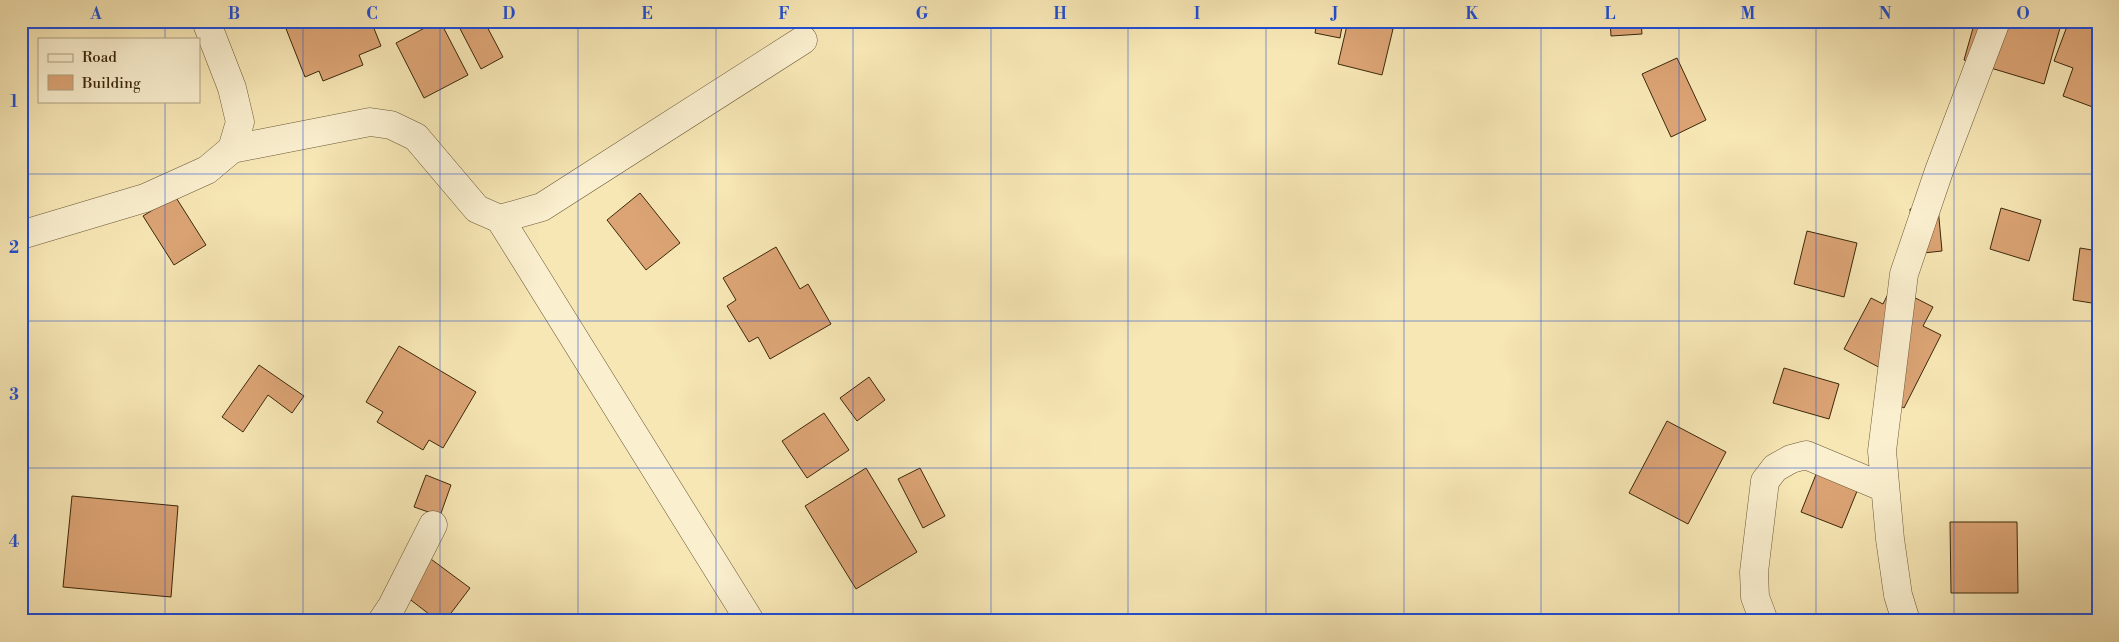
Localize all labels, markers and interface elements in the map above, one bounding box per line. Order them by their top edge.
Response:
text: A [89,4,102,24]
text: B [228,4,240,24]
text: C [366,4,378,24]
text: D [503,4,516,24]
text: E [641,4,653,24]
text: F [778,4,790,24]
text: G [916,4,929,24]
text: H [1053,4,1067,24]
text: I [1194,4,1200,24]
text: J [1330,4,1338,24]
text: K [1466,4,1480,24]
text: L [1605,4,1616,24]
text: M [1741,4,1756,24]
text: N [1879,4,1892,24]
text: O [2016,4,2030,24]
legend [38,38,200,102]
text: Road [82,48,117,67]
text: Building [81,74,141,93]
text: 1 [10,92,18,112]
text: 2 [9,238,19,258]
text: 3 [9,385,19,405]
text: 4 [9,532,20,552]

